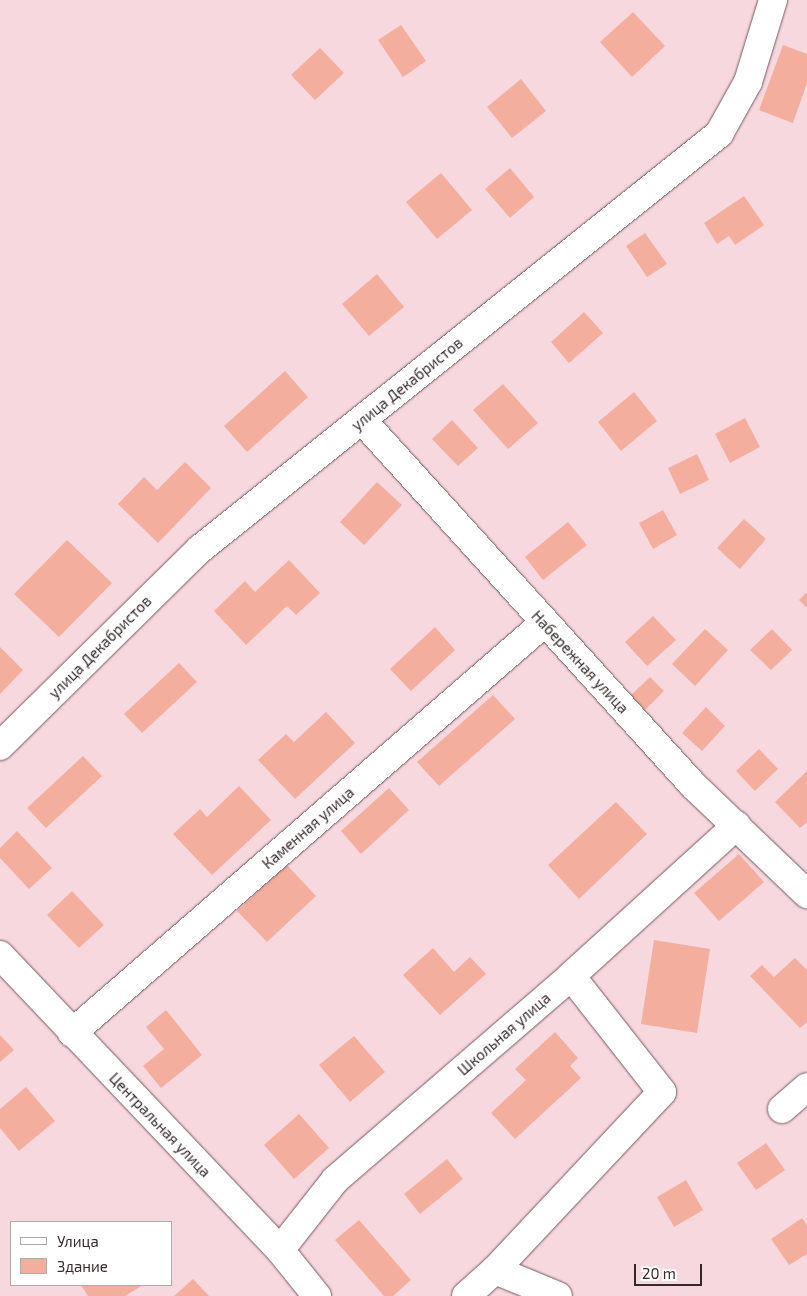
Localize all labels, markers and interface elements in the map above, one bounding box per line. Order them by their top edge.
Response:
street label: улица Декабристов [348,334,466,434]
street label: улица Декабристов [45,592,155,702]
street label: Набережная улица [528,607,632,717]
street label: Каменная улица [258,783,358,873]
street label: Школьная улица [454,989,554,1079]
street label: Центральная улица [106,1069,214,1181]
legend [10,1221,172,1286]
text: Улица [57,1232,99,1250]
scale bar [637,1254,704,1286]
text: Здание [57,1257,108,1275]
text: 20 m [642,1264,676,1282]

